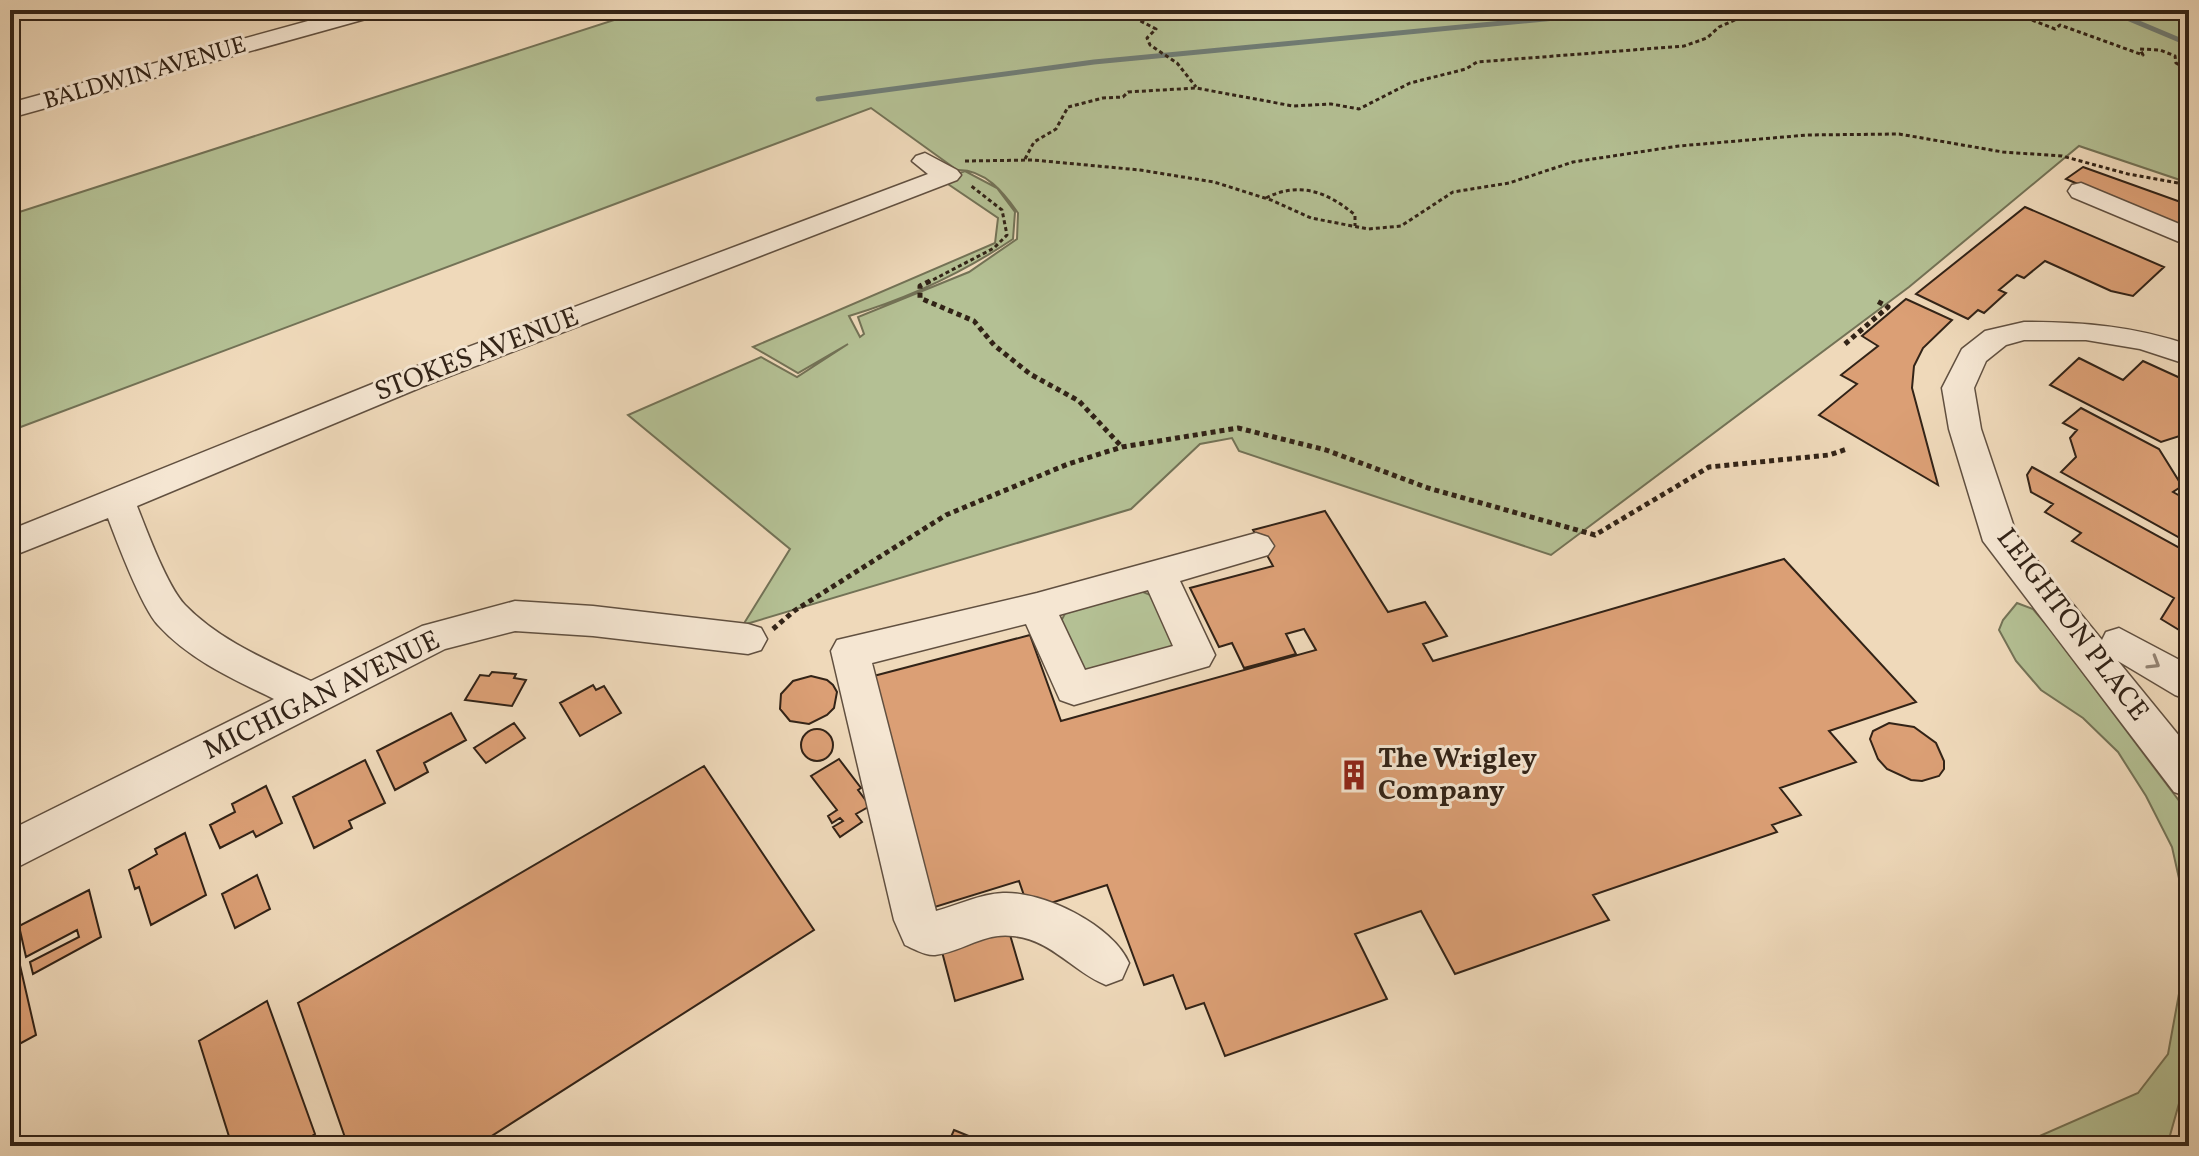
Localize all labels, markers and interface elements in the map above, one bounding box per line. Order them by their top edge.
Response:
street label: BALDWIN AVENUE [40,29,250,119]
street label: STOKES AVENUE [369,298,585,412]
street label: LEIGHTON PLACE [1986,520,2158,730]
street label: MICHIGAN AVENUE [197,622,447,770]
one-way arrow [2145,653,2160,669]
place label: The Wrigley Company [1378,740,1537,811]
building icon: The Wrigley Company [1337,758,1371,792]

